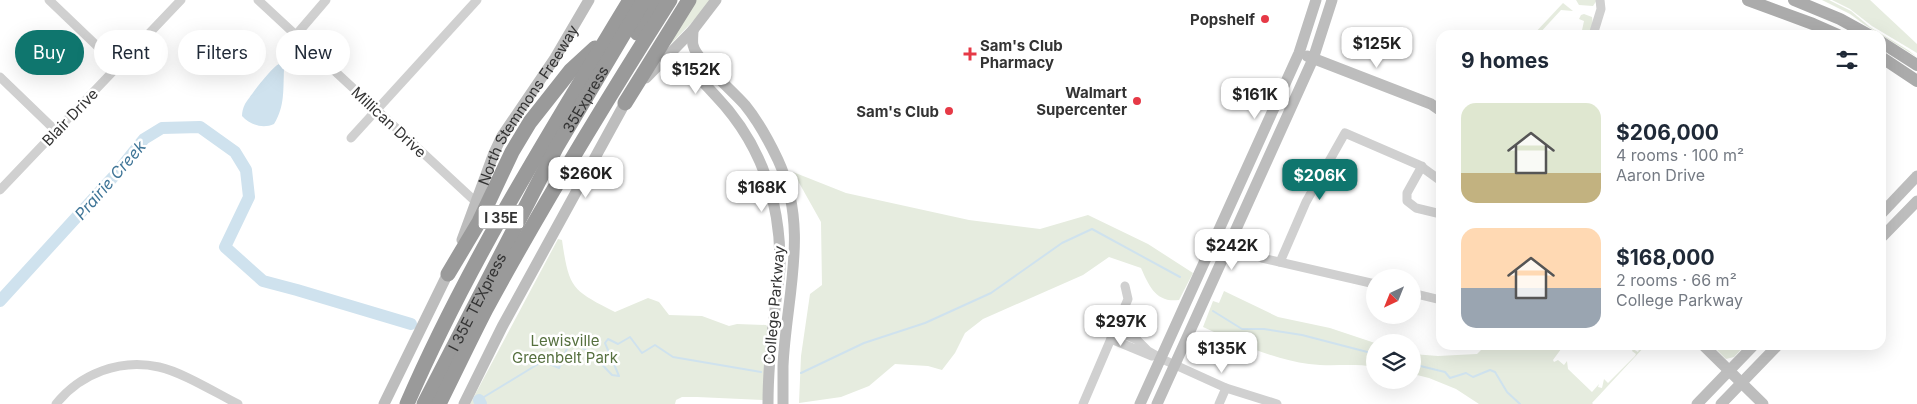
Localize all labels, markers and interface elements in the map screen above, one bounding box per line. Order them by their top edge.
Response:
place label: Popshelf [1190,10,1255,29]
marker: Popshelf [1259,13,1271,25]
street label: North Stemmons Freeway [474,21,582,188]
pin: $125K [1342,27,1412,69]
chip: Buy [15,30,84,75]
chip: Rent [94,30,168,75]
chip: Filters [178,30,266,75]
chip: New [276,30,350,75]
text: $125K [1352,33,1402,53]
place label: Sam's Club Pharmacy [980,36,1063,72]
icon: filters [1833,46,1861,74]
marker: Sam's Club Pharmacy [964,48,976,60]
text: 9 homes [1461,48,1549,73]
pin: $152K [661,52,731,95]
text: $152K [671,59,721,79]
street label: 35Express [558,62,612,136]
pin: $161K [1220,78,1290,120]
street label: Millican Drive [348,82,430,162]
place label: Walmart Supercenter [1036,83,1128,119]
street label: Blair Drive [38,84,102,150]
text: $161K [1232,84,1278,104]
marker: Walmart Supercenter [1131,95,1143,107]
place label: Sam's Club [856,102,939,121]
marker: Sam's Club [943,105,955,117]
text: $206,000 [1616,120,1719,145]
icon: home [1501,123,1561,183]
water label: Prairie Creek [70,136,150,224]
text: 4 rooms · 100 m² [1616,145,1744,165]
pin: $260K [551,156,621,199]
pin: $206K [1285,158,1355,201]
text: $260K [559,163,613,183]
text: $206K [1293,165,1347,185]
text: Aaron Drive [1616,165,1705,185]
pin: $168K [727,170,797,213]
text: $168K [737,177,787,197]
road number: I 35E [478,206,524,228]
pin: $242K [1197,228,1267,271]
text: $242K [1206,235,1258,255]
street label: College Parkway [759,244,789,365]
text: $168,000 [1616,245,1715,270]
icon: home [1501,248,1561,308]
street label: I 35E TEXpress [444,249,510,354]
north arrow [1366,269,1421,324]
map controls [1366,269,1421,389]
text: 2 rooms · 66 m² [1616,270,1737,290]
text: College Parkway [1616,290,1743,310]
pin: $297K [1086,304,1156,347]
text: $297K [1095,311,1147,331]
park label: Lewisville Greenbelt Park [512,331,619,367]
pin: $135K [1187,332,1257,374]
button: layers [1366,334,1421,389]
text: $135K [1197,338,1247,358]

